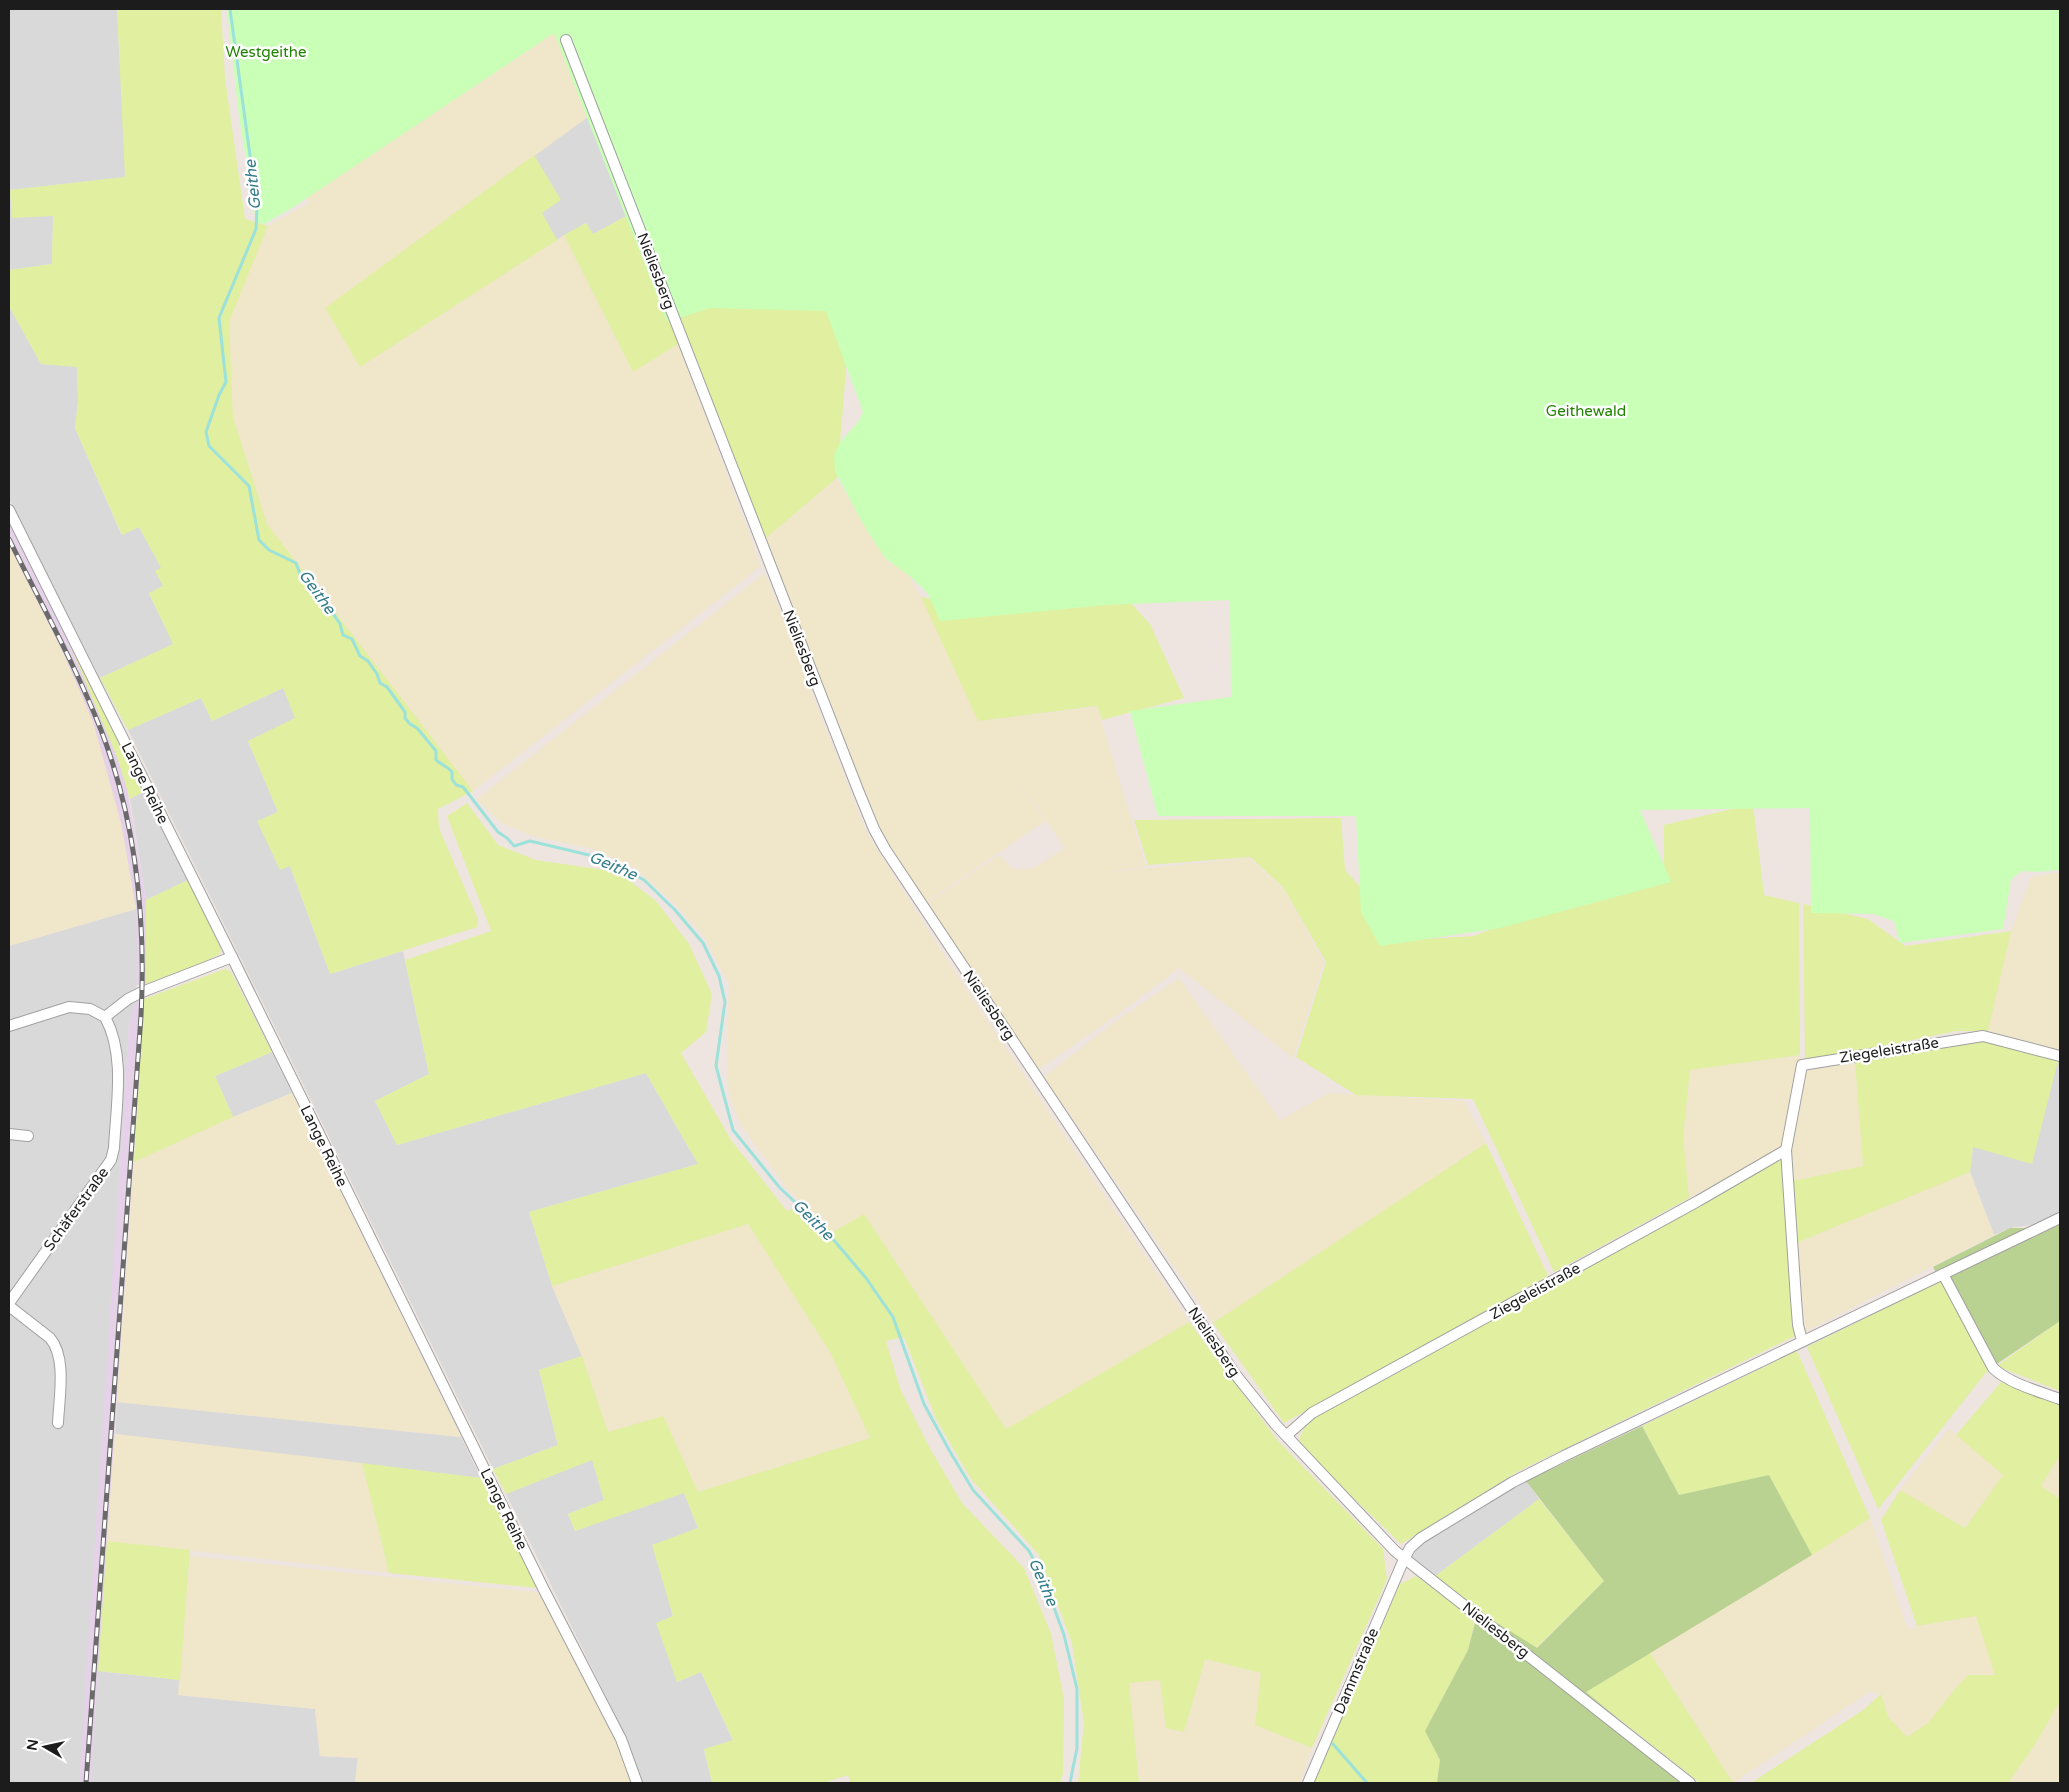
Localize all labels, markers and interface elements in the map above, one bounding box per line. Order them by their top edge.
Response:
park label: Westgeithe [226,43,306,61]
water label: Geithe [240,158,266,211]
street label: Nieliesberg [633,230,679,312]
park label: Geithewald [1546,402,1626,420]
water label: Geithe [294,566,340,619]
street label: Nieliesberg [779,607,825,689]
street label: Lange Reihe [117,739,173,827]
water label: Geithe [586,847,641,885]
street label: Nieliesberg [959,967,1019,1043]
street label: Ziegeleistraße [1838,1033,1940,1067]
street label: Lange Reihe [296,1102,352,1190]
street label: Schäferstraße [40,1164,112,1254]
water label: Geithe [788,1195,838,1245]
street label: Ziegeleistraße [1487,1259,1583,1323]
street label: Nieliesberg [1184,1304,1244,1380]
street label: Lange Reihe [476,1465,532,1553]
water label: Geithe [1024,1555,1062,1610]
street label: Nieliesberg [1459,1598,1533,1662]
street label: Dammstraße [1330,1625,1382,1717]
north arrow [20,1722,70,1772]
text: N [23,1738,42,1752]

